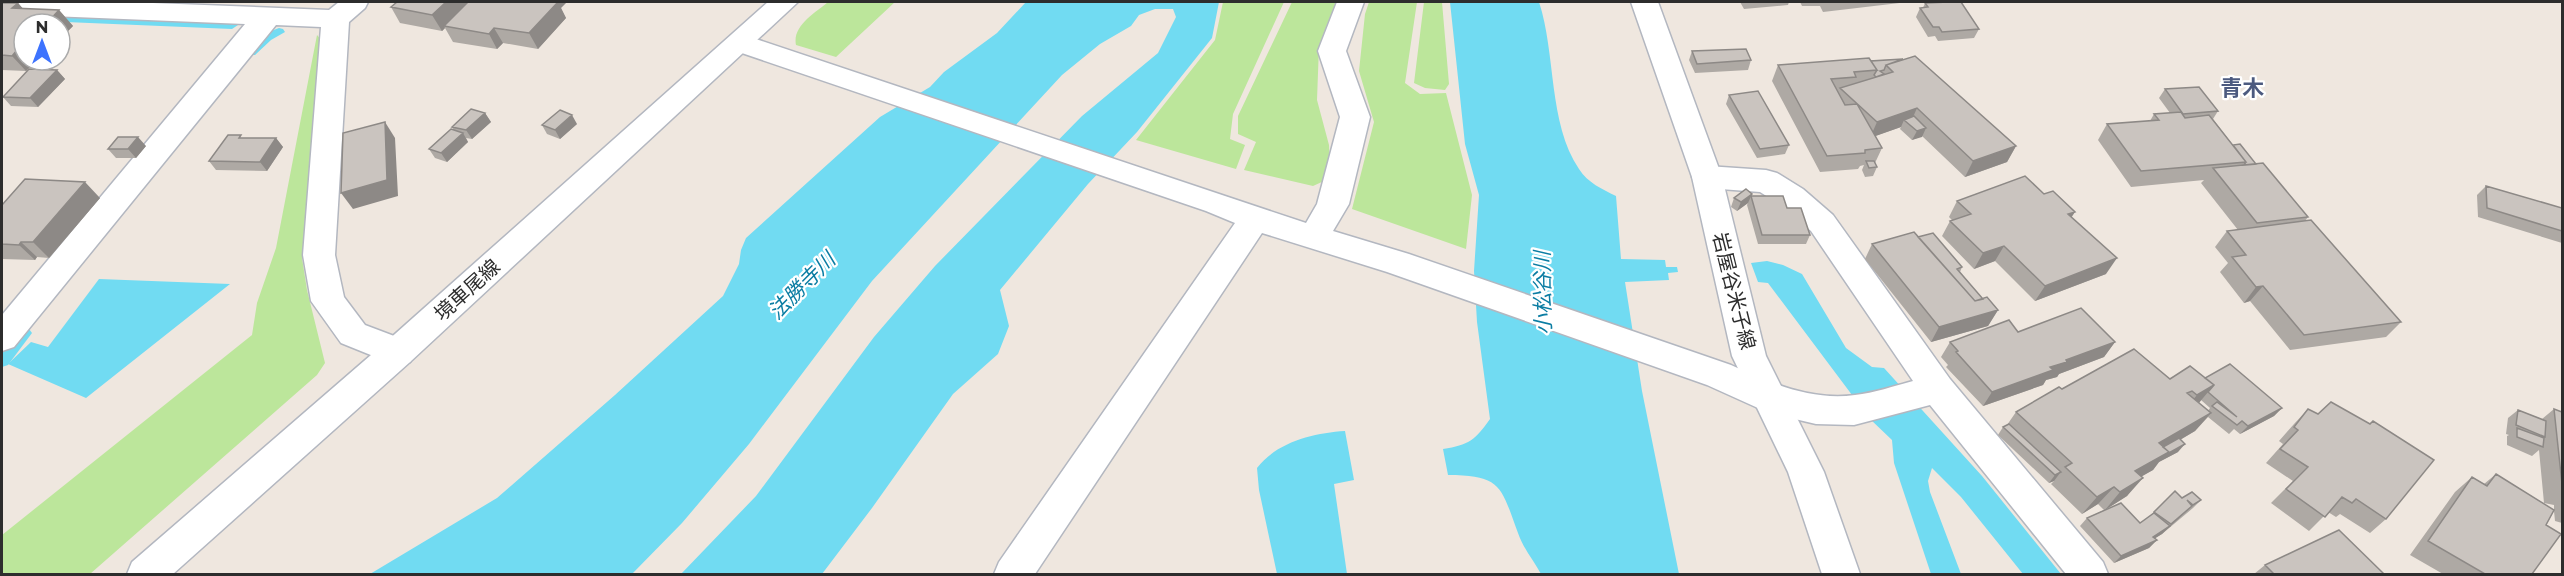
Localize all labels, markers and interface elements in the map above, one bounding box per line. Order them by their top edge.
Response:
north arrow [12,12,72,72]
text: N [36,18,48,37]
district label: 青木 [2220,75,2264,102]
street label: 岩屋谷米子線 [1708,230,1760,352]
water label: 法勝寺川 [763,246,842,324]
water label: 小松谷川 [1529,249,1556,335]
street label: 境車尾線 [429,254,505,326]

